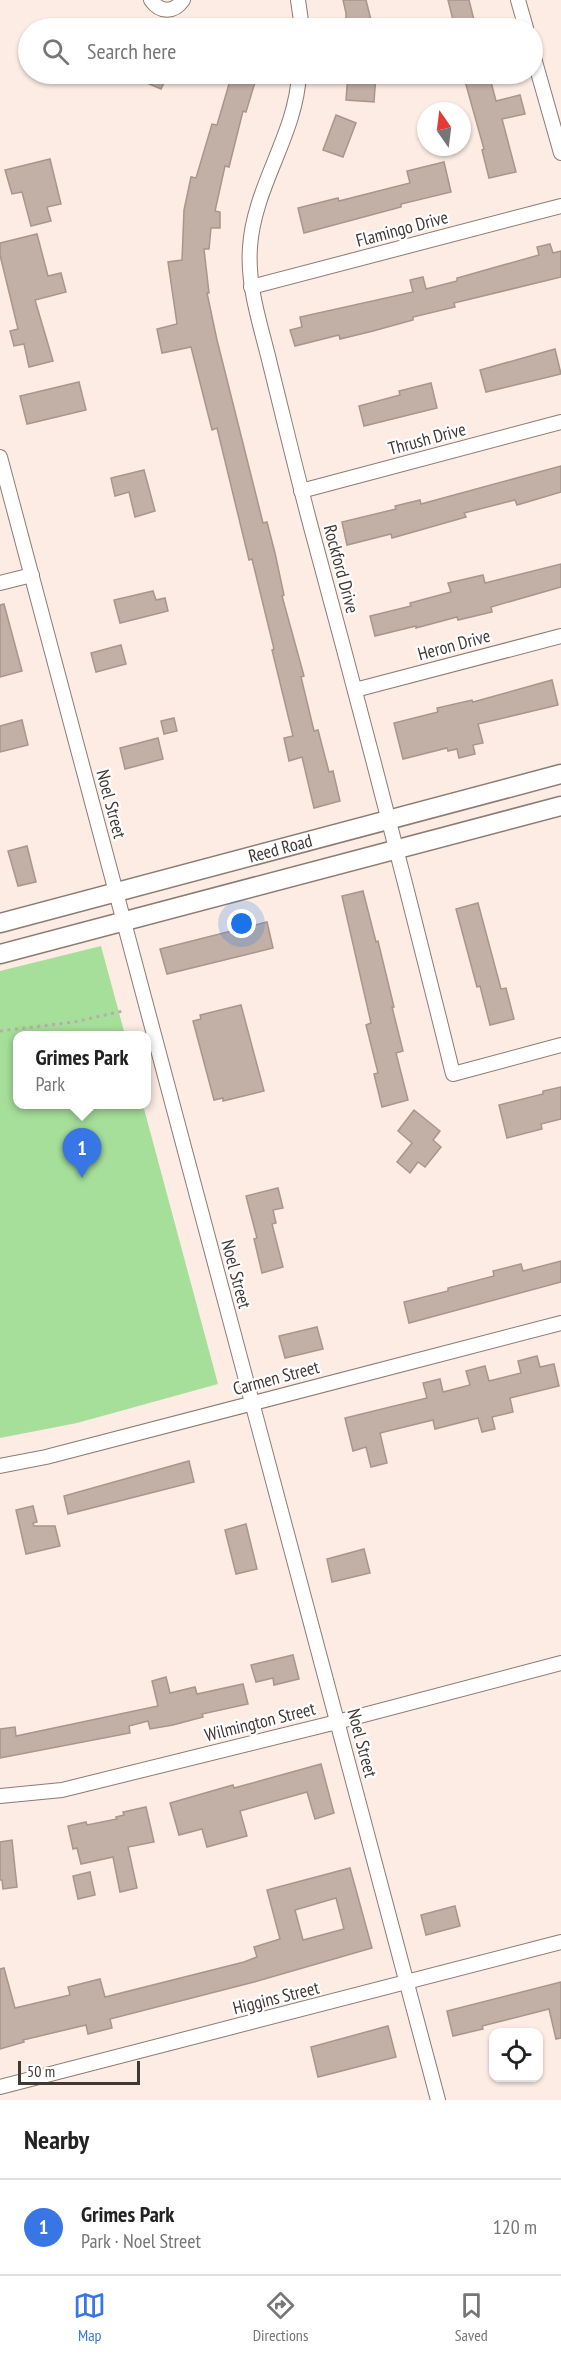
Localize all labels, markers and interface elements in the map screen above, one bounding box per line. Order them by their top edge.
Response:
search box [18,18,543,84]
icon: search [39,35,72,68]
text: Search here [87,37,176,65]
north arrow [417,102,471,156]
street label: Flamingo Drive [353,205,450,252]
street label: Thrush Drive [386,417,468,460]
street label: Rockford Drive [319,522,364,616]
street label: Heron Drive [415,624,493,665]
street label: Noel Street [91,767,132,841]
street label: Reed Road [246,829,315,868]
your location [227,909,256,938]
popup [13,1031,151,1109]
text: Grimes Park [35,1043,129,1071]
text: Park [35,1071,65,1097]
pin: 1 [62,1128,101,1178]
street label: Noel Street [216,1237,257,1311]
street label: Carmen Street [230,1355,322,1400]
street label: Wilmington Street [202,1697,318,1746]
street label: Noel Street [342,1706,383,1780]
street label: Higgins Street [230,1976,321,2019]
map controls [489,2028,543,2082]
button: locate [489,2028,543,2082]
scale bar [18,2058,140,2086]
text: 50 m [27,2061,55,2081]
text: Nearby [24,2123,89,2156]
text: Grimes Park [81,2200,174,2228]
text: 1 [39,2214,48,2240]
text: 120 m [493,2214,537,2240]
text: Park · Noel Street [81,2228,201,2254]
tab: Map [73,2289,106,2345]
tab: Directions [253,2289,308,2345]
tab: Saved [455,2289,488,2345]

